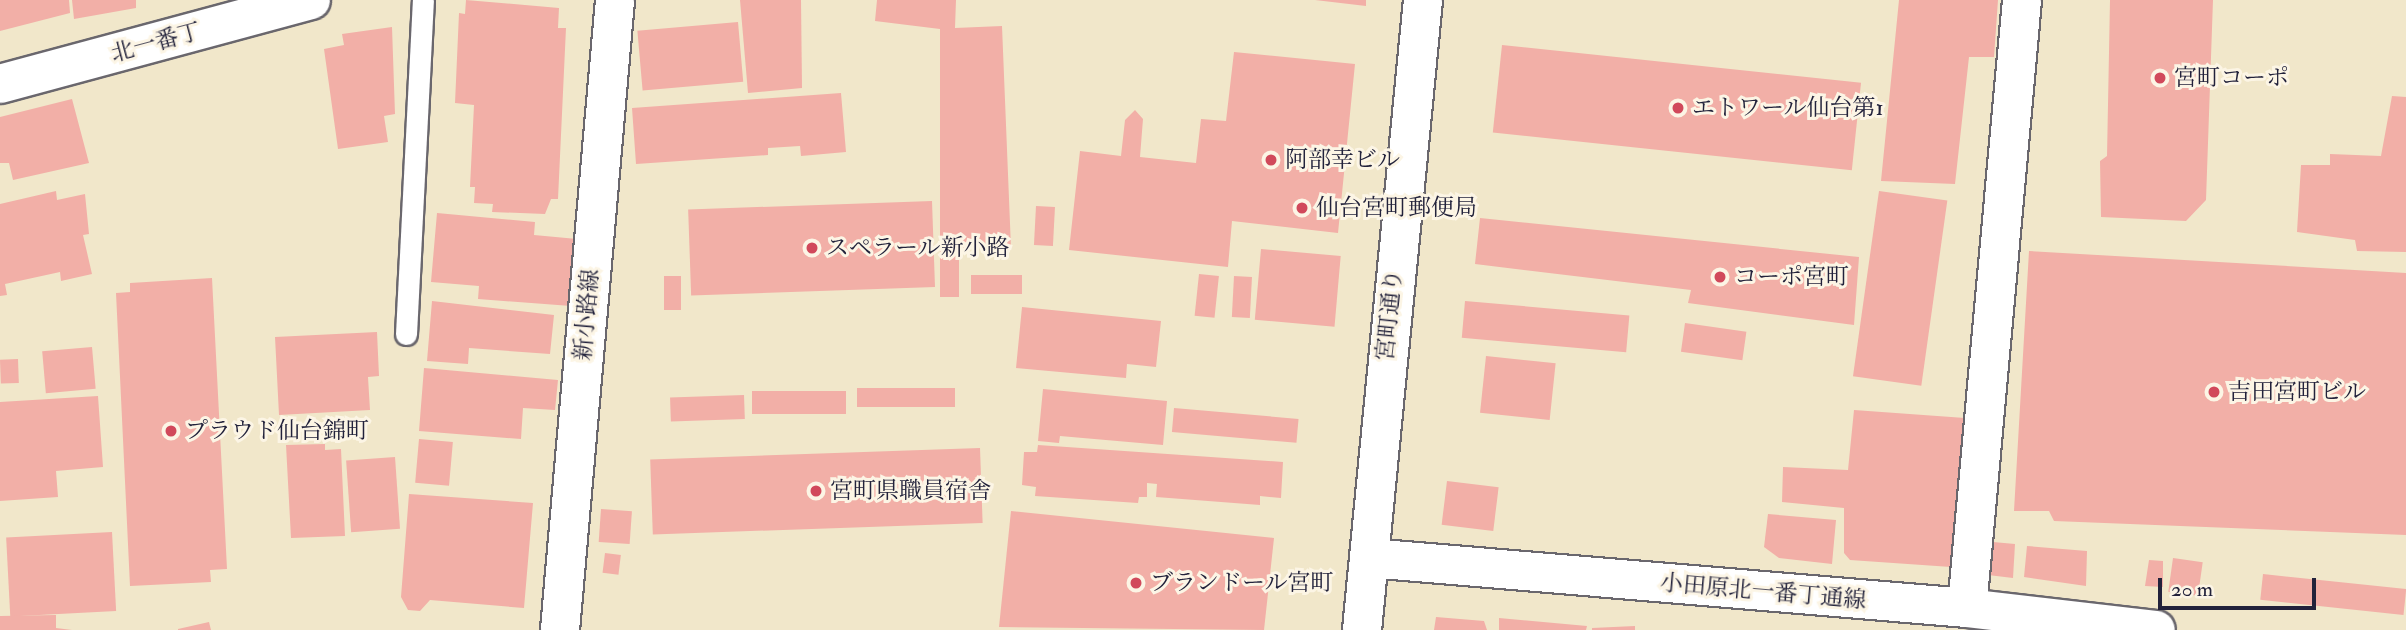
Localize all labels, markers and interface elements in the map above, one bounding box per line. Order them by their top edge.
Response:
street label: 北一番丁 [108,18,204,68]
place label: 宮町コーポ [2174,64,2289,92]
marker: 宮町コーポ [2152,70,2168,86]
place label: エトワール仙台第1 [1692,94,1884,122]
marker: エトワール仙台第1 [1670,100,1686,116]
place label: 阿部幸ビル [1285,146,1400,174]
marker: 阿部幸ビル [1263,152,1279,168]
place label: 仙台宮町郵便局 [1316,194,1477,222]
marker: 仙台宮町郵便局 [1294,200,1310,216]
place label: スペラール新小路 [826,234,1010,262]
marker: スペラール新小路 [804,240,820,256]
place label: コーポ宮町 [1734,263,1849,291]
street label: 新小路線 [569,268,605,362]
street label: 宮町通り [1371,268,1409,362]
marker: コーポ宮町 [1712,269,1728,285]
place label: 吉田宮町ビル [2228,378,2366,406]
marker: 吉田宮町ビル [2206,384,2222,400]
place label: プラウド仙台錦町 [185,417,369,445]
marker: プラウド仙台錦町 [163,423,179,439]
place label: 宮町県職員宿舎 [830,477,991,505]
marker: 宮町県職員宿舎 [808,483,824,499]
scale bar [2161,564,2318,608]
place label: ブランドール宮町 [1150,569,1334,597]
street label: 小田原北一番丁通線 [1659,569,1867,615]
marker: ブランドール宮町 [1128,575,1144,591]
text: 20 m [2171,576,2213,603]

